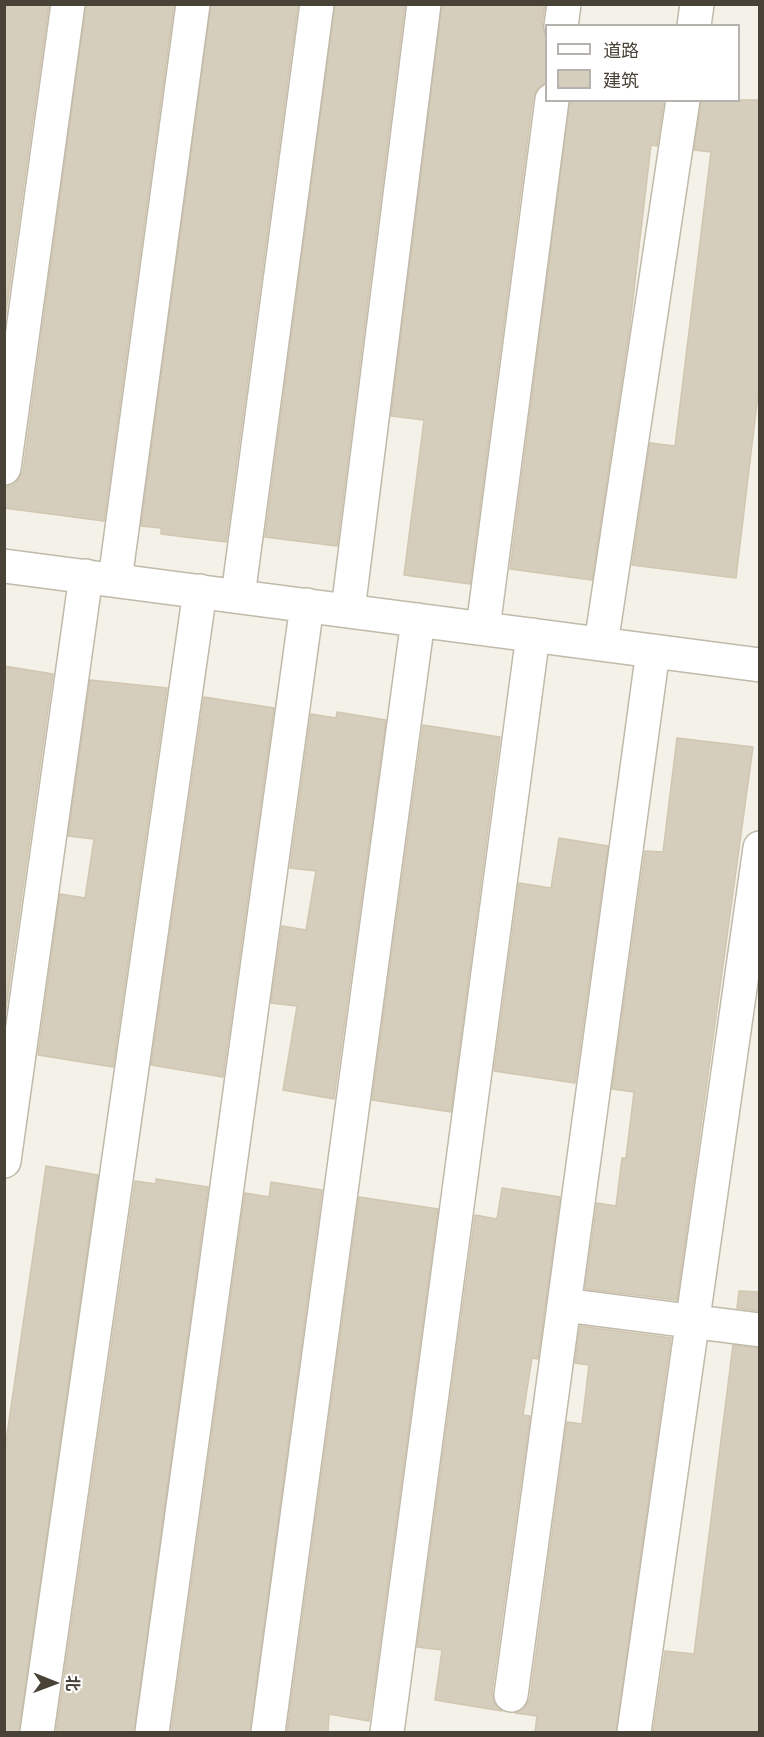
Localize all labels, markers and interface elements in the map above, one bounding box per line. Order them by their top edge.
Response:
legend [545,24,740,102]
text: 道路 [603,39,639,63]
text: 建筑 [603,69,639,93]
north arrow [24,1653,84,1713]
text: 北 [61,1675,83,1692]

